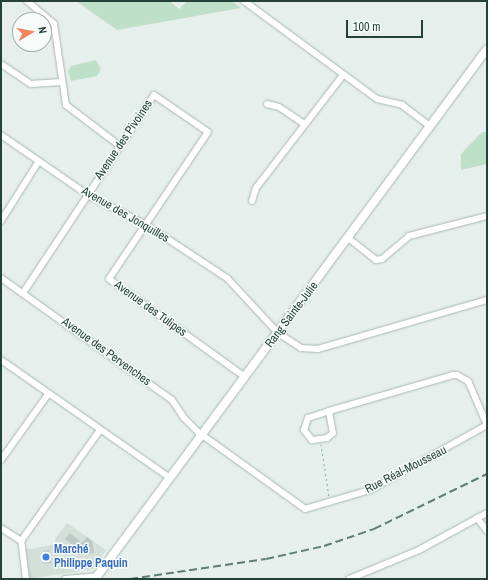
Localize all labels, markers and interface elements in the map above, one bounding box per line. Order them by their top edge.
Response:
north arrow [12,12,52,52]
scale bar [348,12,425,38]
text: 100 m [353,19,380,35]
text: N [35,26,50,35]
street label: Avenue des Pivoines [92,97,156,183]
street label: Avenue des Jonquilles [79,184,171,246]
street label: Avenue des Tulipes [111,278,189,340]
street label: Rang Sainte-Julie [263,279,321,351]
street label: Avenue des Pervenches [59,315,153,389]
street label: Rue Réal-Mousseau [363,443,449,497]
place label: Marché Philippe Paquin [54,543,128,571]
marker: Marché Philippe Paquin [41,552,51,562]

